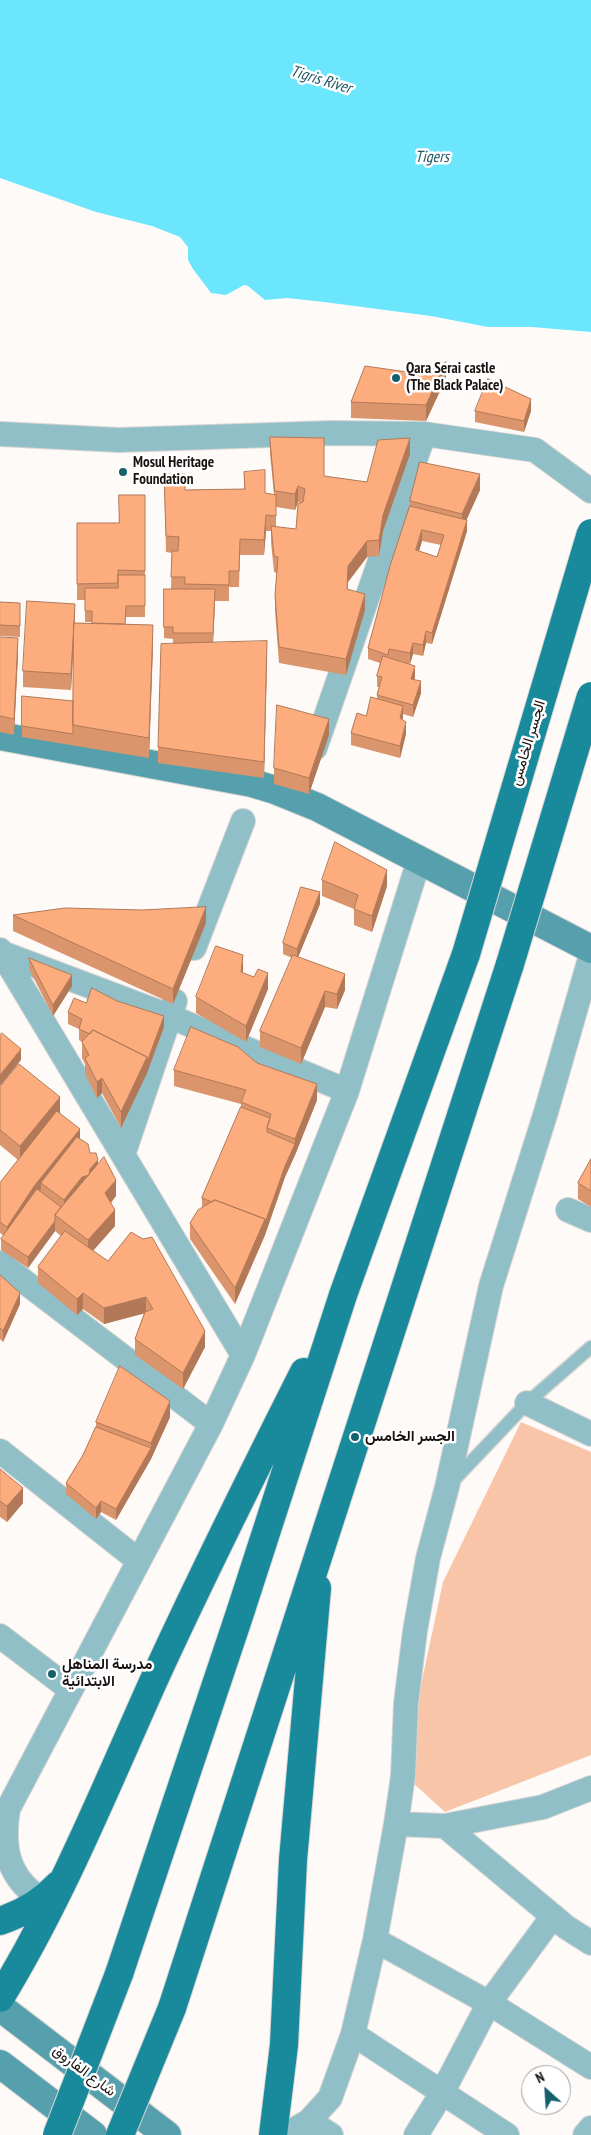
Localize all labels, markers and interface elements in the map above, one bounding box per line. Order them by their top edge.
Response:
water label: Tigris River [288,62,354,98]
water label: Tigers [415,147,449,167]
place label: Qara Serai castle (The Black Palace) [406,360,504,395]
marker: Qara Serai castle (The Black Palace) [390,372,402,384]
place label: Mosul Heritage Foundation [133,454,214,489]
marker: Mosul Heritage Foundation [117,466,129,478]
street label: الجسر الخامس [507,698,549,788]
place label: الجسر الخامس [365,1428,455,1446]
marker: الجسر الخامس [349,1431,361,1443]
place label: مدرسة المناهل الابتدائية [62,1656,153,1691]
marker: مدرسة المناهل الابتدائية [46,1668,58,1680]
street label: شارع الفاروق [49,2041,119,2101]
north arrow [521,2065,571,2115]
text: N [533,2068,547,2087]

